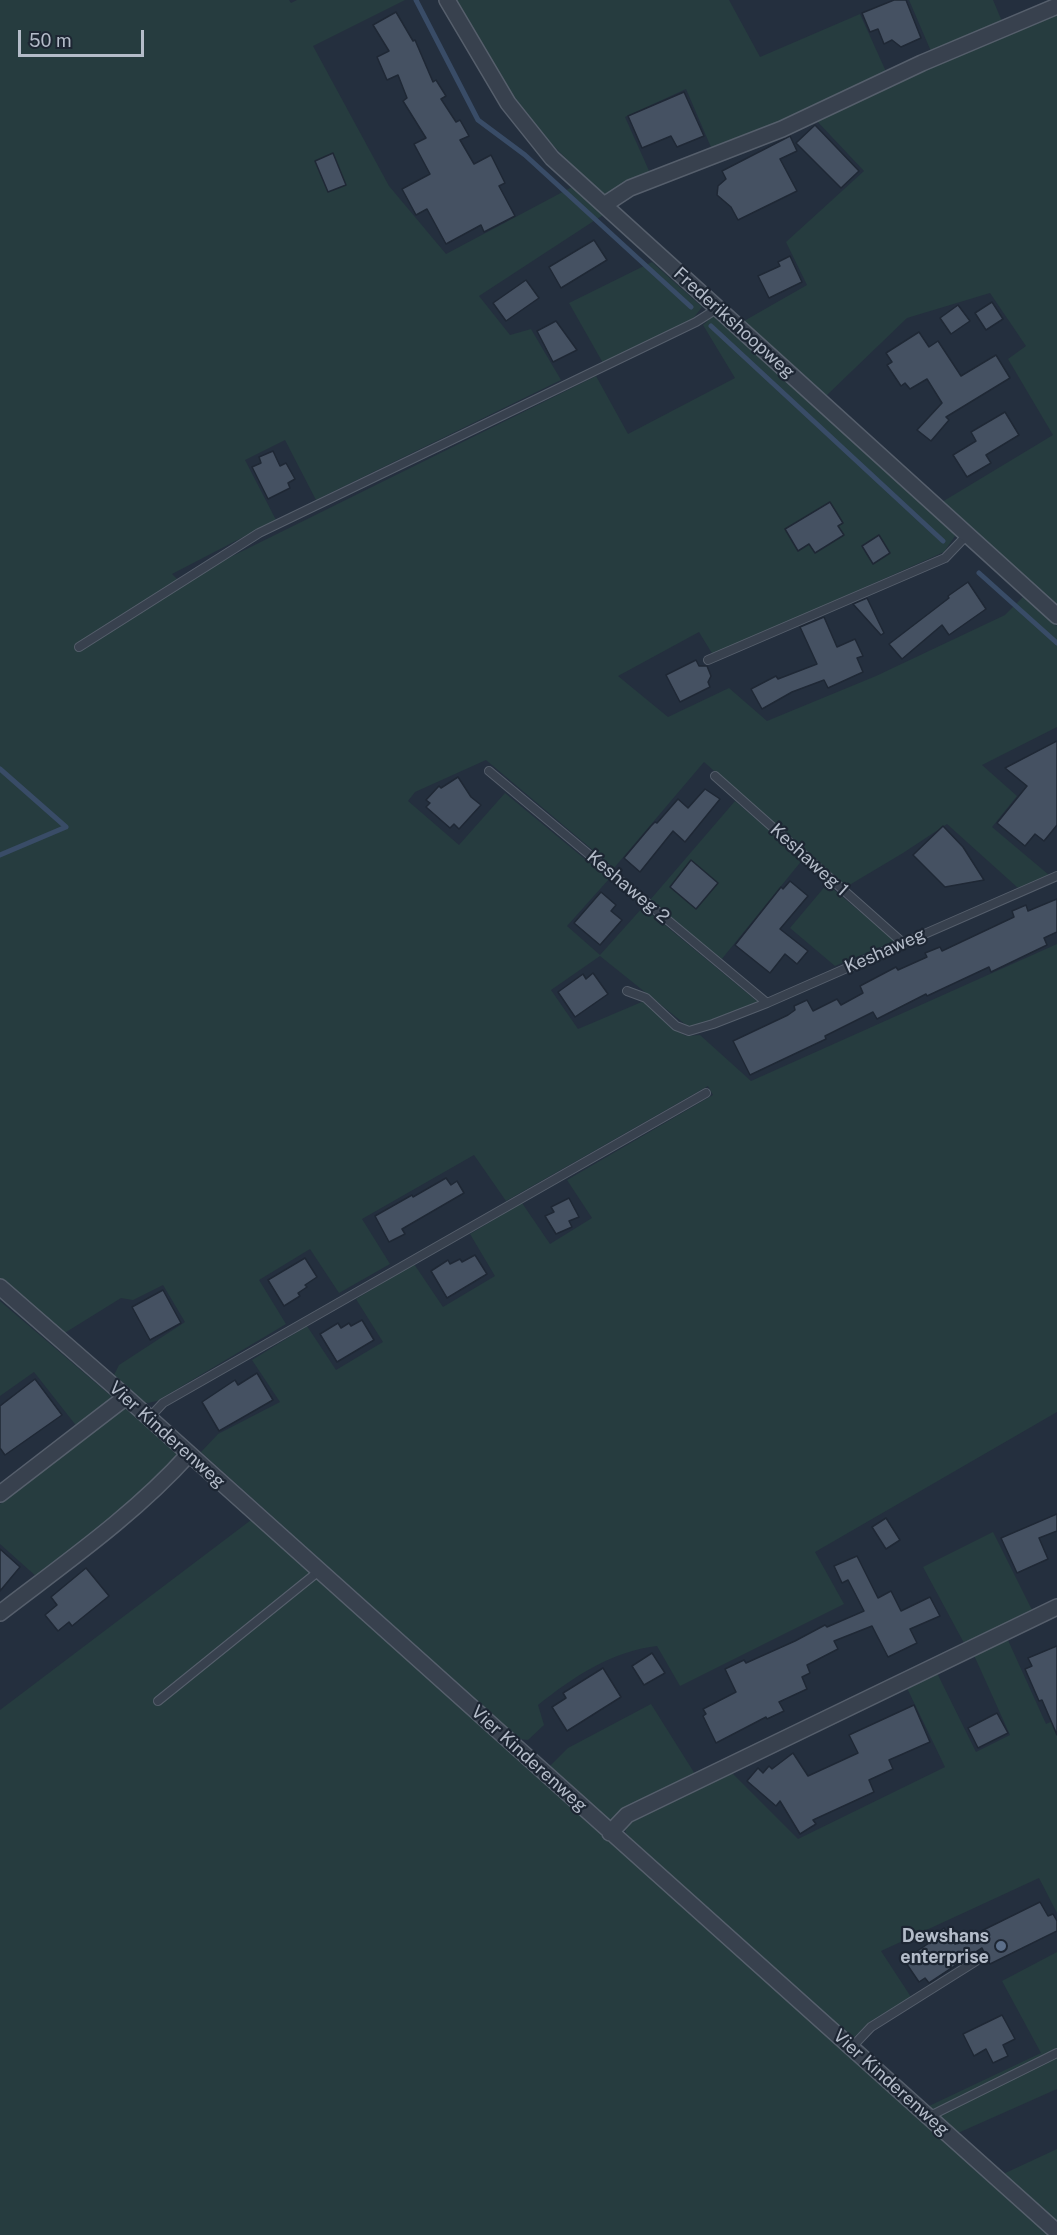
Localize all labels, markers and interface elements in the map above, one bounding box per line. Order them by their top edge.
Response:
scale bar [21,18,147,56]
text: 50 m [29,30,72,51]
street label: Frederikshoopweg [669,263,799,383]
street label: Keshaweg 1 [765,819,853,901]
street label: Keshaweg 2 [582,846,674,928]
street label: Keshaweg [841,924,929,978]
street label: Vier Kinderenweg [105,1377,229,1493]
street label: Vier Kinderenweg [467,1701,591,1817]
place label: Dewshans enterprise [900,1925,989,1968]
marker: Dewshans enterprise [994,1939,1008,1953]
street label: Vier Kinderenweg [829,2025,953,2141]

